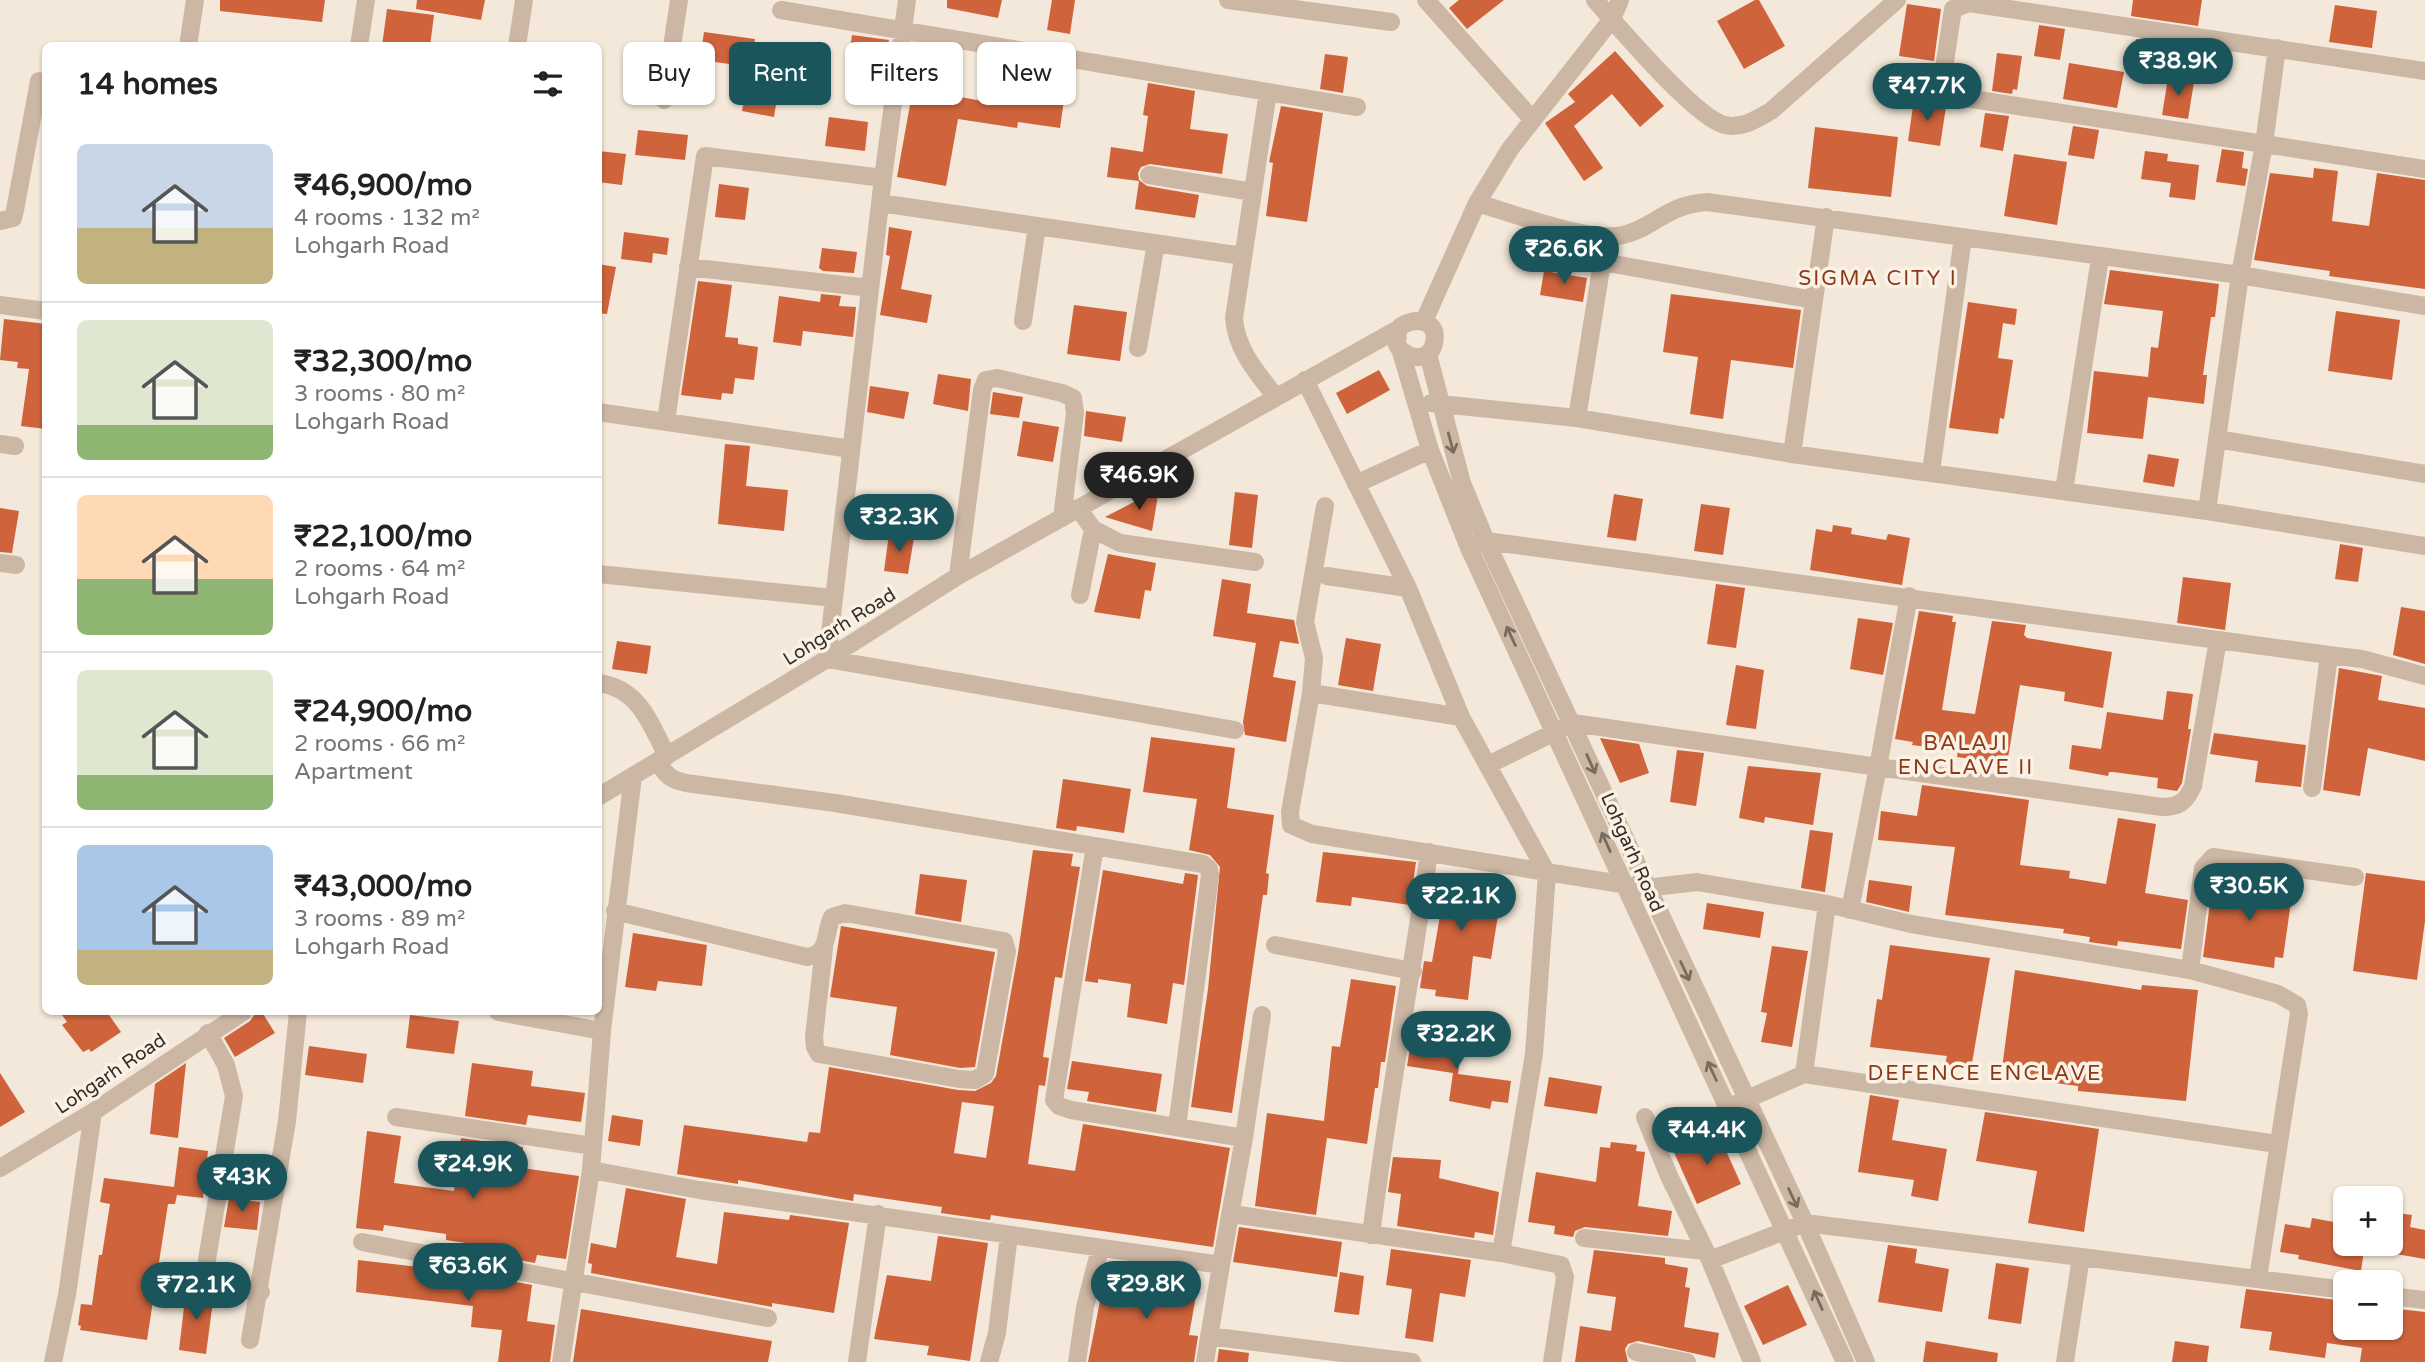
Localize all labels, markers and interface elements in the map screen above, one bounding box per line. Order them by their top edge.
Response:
pin: ₹38.9K [2121,38,2235,98]
chip: Buy [623,42,715,105]
chip: Rent [729,42,831,105]
chip: Filters [845,42,963,105]
chip: New [977,42,1076,105]
text: ₹38.9K [2139,47,2217,75]
pin: ₹47.7K [1870,64,1984,123]
icon: filters [529,65,567,103]
text: 14 homes [77,66,218,103]
text: ₹47.7K [1889,72,1965,100]
text: ₹46,900/mo [294,167,472,204]
icon: home [133,172,217,256]
text: 4 rooms · 132 m² [294,204,480,232]
pin: ₹26.6K [1507,226,1621,286]
text: Lohgarh Road [294,232,449,260]
text: ₹26.6K [1525,235,1603,263]
district label: SIGMA CITY I [1798,266,1958,291]
text: ₹32,300/mo [294,343,472,380]
icon: home [133,348,217,432]
text: 3 rooms · 80 m² [294,380,465,408]
text: Lohgarh Road [294,408,449,436]
one-way arrow [1446,432,1459,454]
pin: ₹46.9K [1082,452,1196,512]
text: ₹46.9K [1100,461,1178,489]
pin: ₹32.3K [842,494,956,554]
text: ₹32.3K [860,503,938,531]
text: ₹22,100/mo [294,518,472,555]
icon: home [133,523,217,607]
text: 2 rooms · 64 m² [294,555,465,583]
text: Lohgarh Road [294,583,449,611]
street label: Lohgarh Road [779,584,900,670]
one-way arrow [1504,626,1517,647]
text: ₹24,900/mo [294,693,472,730]
icon: home [133,698,217,782]
text: 2 rooms · 66 m² [294,730,465,758]
district label: BALAJI ENCLAVE II [1898,731,2034,780]
one-way arrow [1585,752,1598,774]
text: Apartment [294,758,413,786]
street label: Lohgarh Road [1596,789,1668,915]
one-way arrow [1599,832,1612,854]
pin: ₹30.5K [2192,864,2306,923]
text: ₹43,000/mo [294,868,472,905]
text: ₹30.5K [2210,872,2288,900]
icon: home [133,873,217,957]
pin: ₹22.1K [1404,874,1518,933]
text: ₹22.1K [1422,882,1500,910]
text: 3 rooms · 89 m² [294,905,465,933]
text: Lohgarh Road [294,933,449,961]
one-way arrow [1679,960,1692,981]
pin: ₹32.2K [1399,1012,1513,1071]
text: ₹32.2K [1417,1020,1495,1048]
street label: Lohgarh Road [51,1029,170,1119]
one-way arrow [1704,1061,1718,1082]
district label: DEFENCE ENCLAVE [1868,1061,2102,1086]
pin: ₹44.4K [1650,1108,1764,1167]
text: ₹44.4K [1668,1116,1746,1144]
pin: ₹24.9K [416,1142,530,1201]
text: ₹24.9K [434,1150,512,1178]
pin: ₹43K [201,1154,283,1214]
text: ₹43K [213,1163,271,1191]
map controls [2333,1186,2403,1340]
button: + [2333,1186,2403,1256]
one-way arrow [1787,1187,1800,1209]
pin: ₹63.6K [411,1244,525,1303]
text: ₹63.6K [429,1252,507,1280]
pin: ₹72.1K [139,1262,253,1322]
pin: ₹29.8K [1089,1262,1203,1321]
text: ₹29.8K [1107,1270,1185,1298]
button: − [2333,1270,2403,1340]
text: ₹72.1K [157,1271,235,1299]
one-way arrow [1811,1290,1824,1311]

